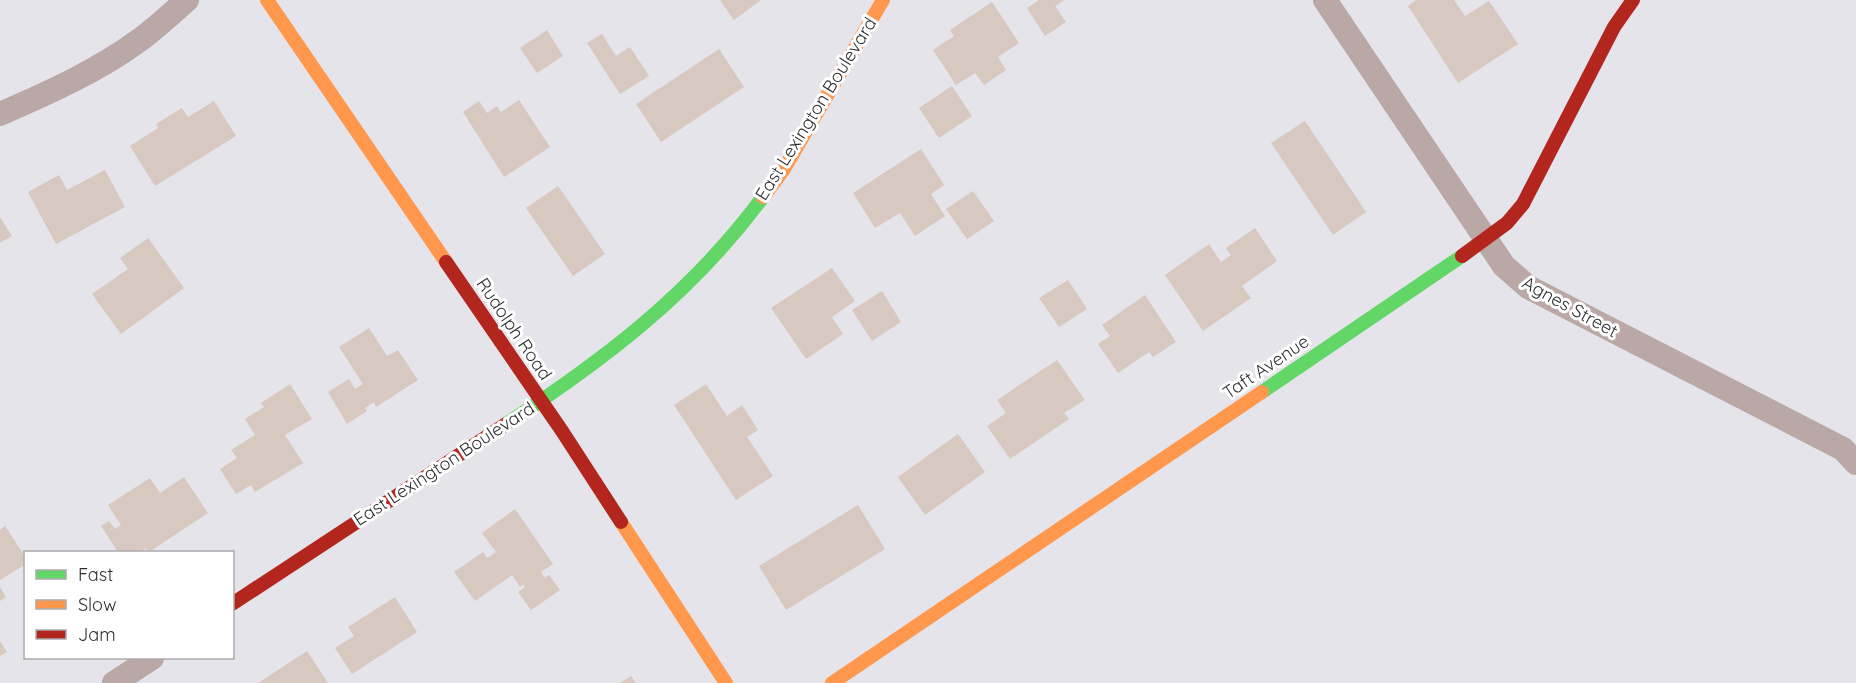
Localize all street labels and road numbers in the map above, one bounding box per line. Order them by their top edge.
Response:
street label: East Lexington Boulevard [750,13,881,204]
street label: Agnes Street [1518,271,1622,342]
street label: Rudolph Road [472,273,557,384]
street label: Taft Avenue [1218,329,1313,404]
street label: East Lexington Boulevard [349,396,539,531]

